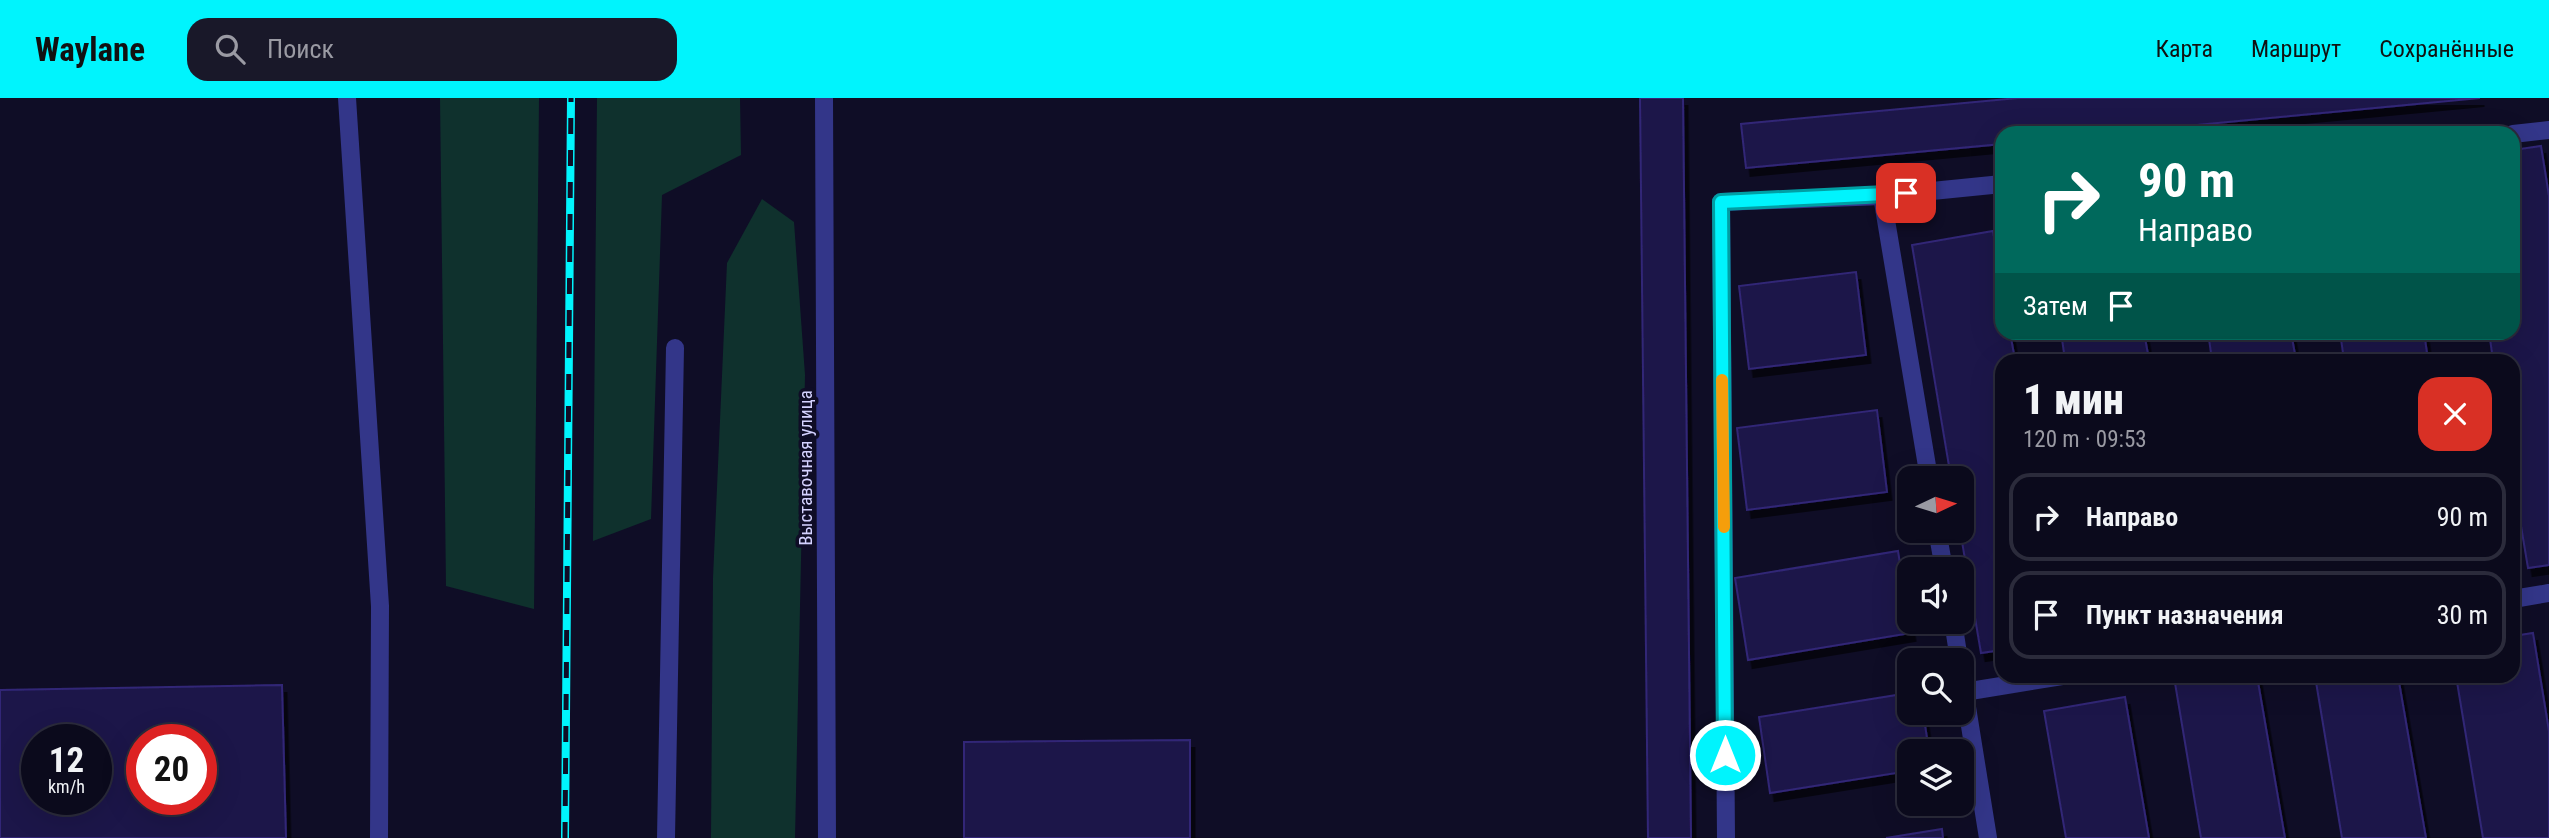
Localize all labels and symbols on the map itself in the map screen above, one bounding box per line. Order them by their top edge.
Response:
pin [1876,163,1936,223]
street label: Выставочная улица [794,390,817,546]
north arrow [1897,466,1974,542]
position arrow [1688,718,1762,792]
speed limit sign: 20 [126,724,217,815]

